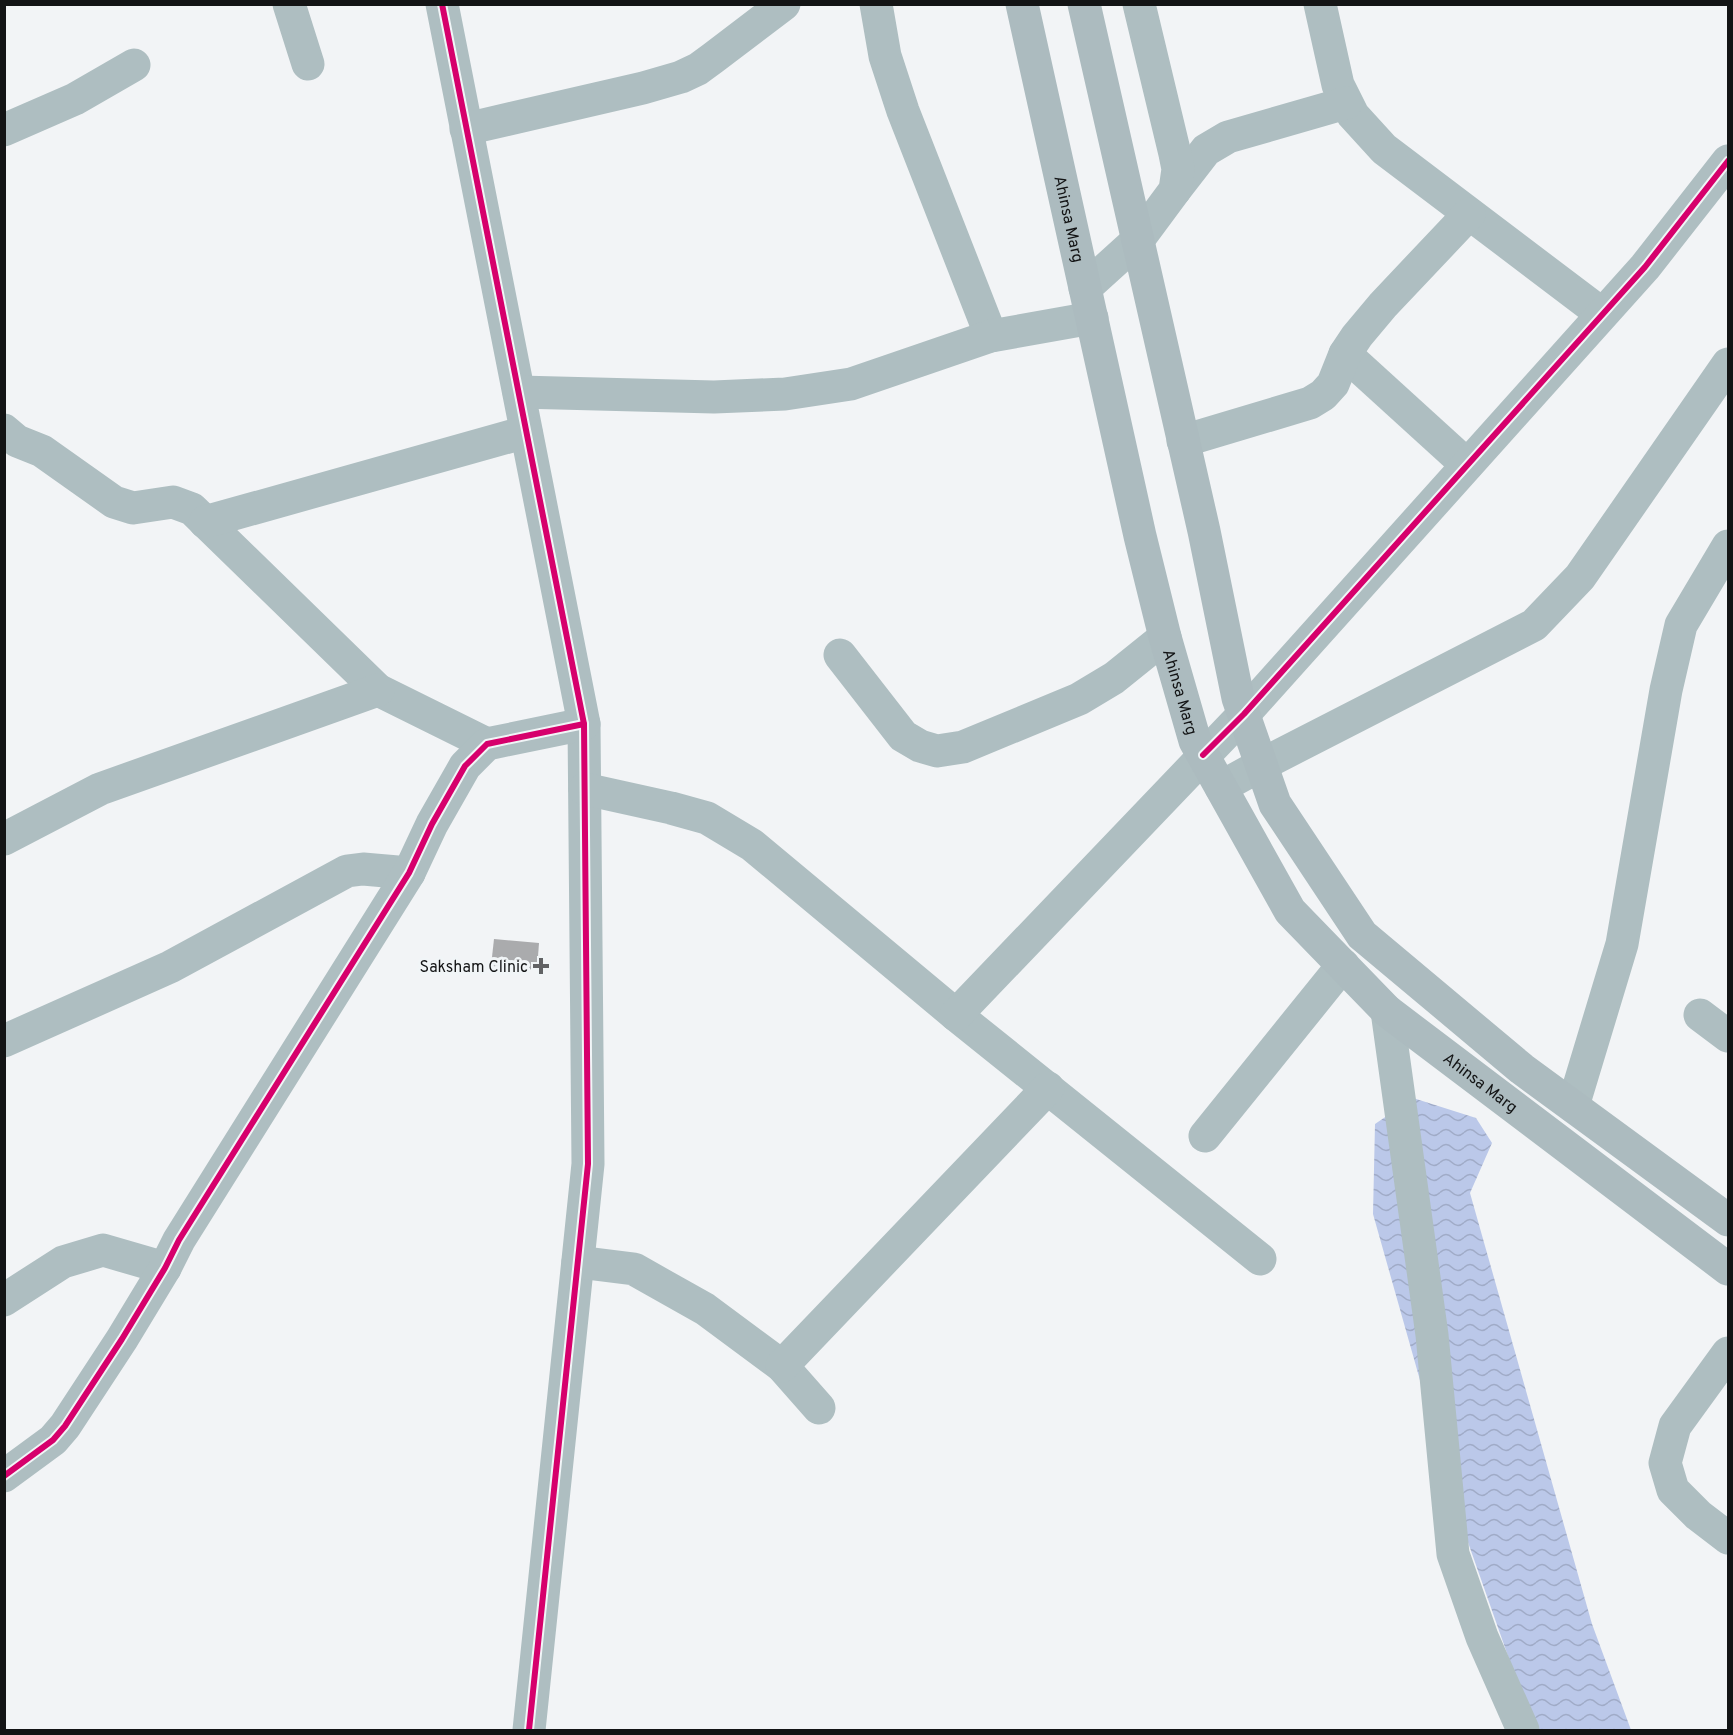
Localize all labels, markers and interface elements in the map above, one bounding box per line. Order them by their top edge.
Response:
street label: Ahinsa Marg [1048,174,1087,265]
street label: Ahinsa Marg [1157,647,1201,738]
marker: Saksham Clinic [532,957,550,975]
place label: Saksham Clinic [420,958,528,978]
street label: Ahinsa Marg [1438,1049,1521,1118]

